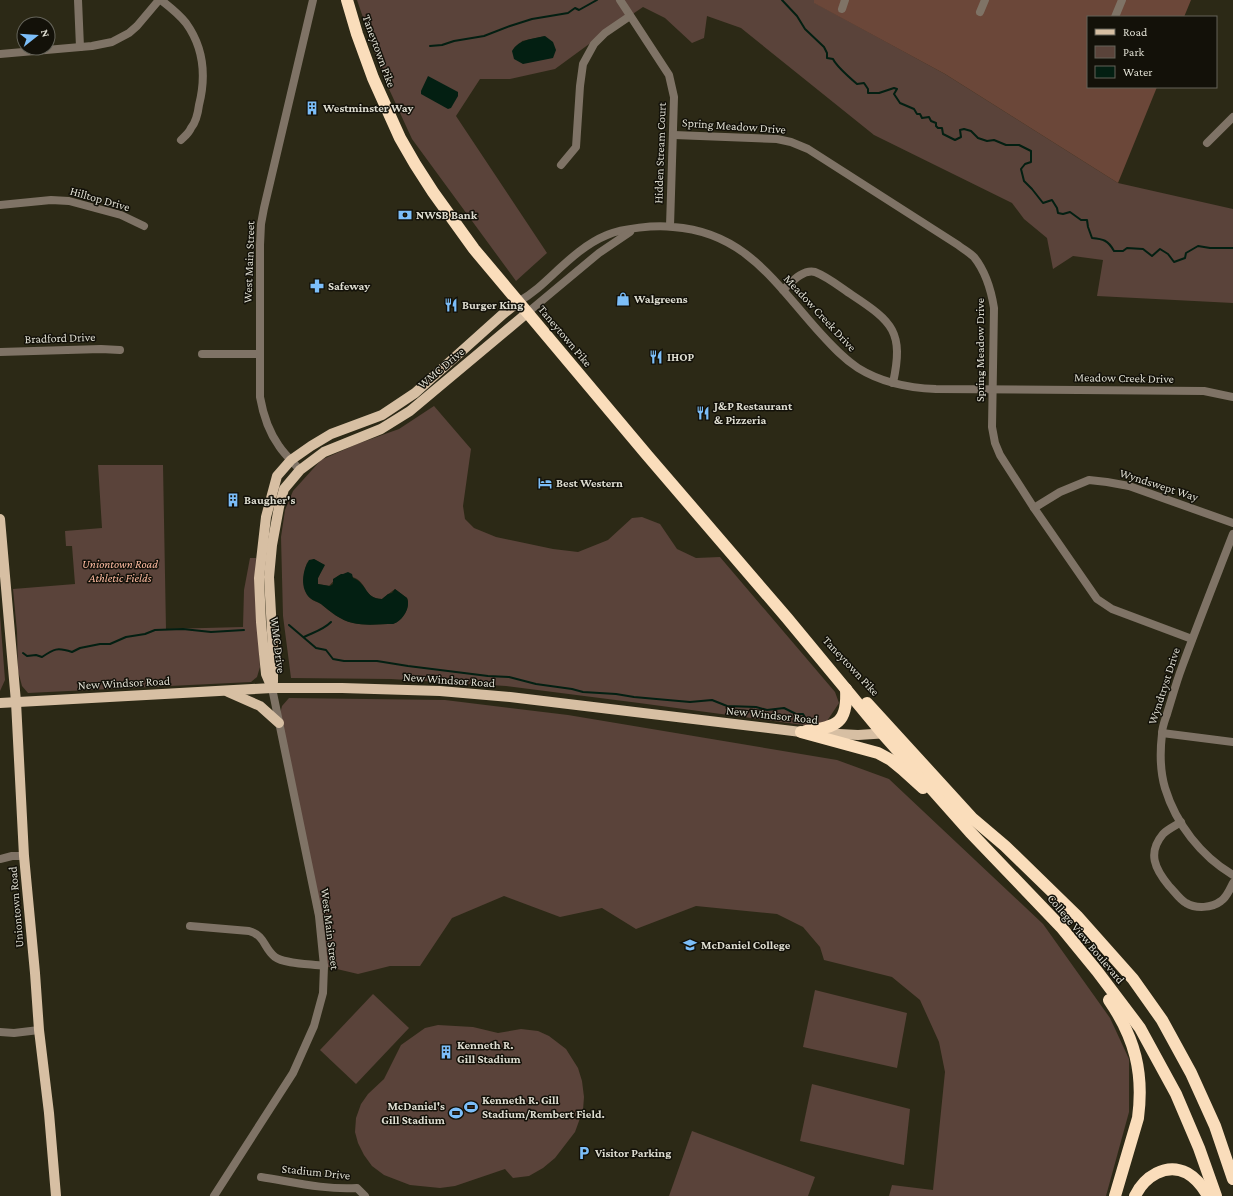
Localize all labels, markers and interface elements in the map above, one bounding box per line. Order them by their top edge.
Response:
street label: Taneytown Pike [359,13,399,89]
north arrow [16,16,56,56]
legend [1087,16,1217,88]
text: Road [1123,25,1148,39]
text: N [39,28,53,39]
text: Park [1123,45,1145,59]
text: Water [1123,65,1153,79]
building icon: Westminster Way [304,100,320,116]
place label: Westminster Way [322,101,414,115]
street label: Hidden Stream Court [651,101,669,204]
street label: Spring Meadow Drive [682,115,786,137]
street label: Hilltop Drive [68,184,132,214]
bank icon: NWSB Bank [397,207,413,223]
place label: NWSB Bank [416,208,478,222]
street label: West Main Street [241,220,257,303]
street label: Meadow Creek Drive [781,272,859,354]
pharmacy icon: Safeway [309,278,325,294]
place label: Safeway [328,279,370,293]
shop icon: Walgreens [615,291,631,307]
place label: Walgreens [633,292,688,306]
restaurant icon: Burger King [443,297,459,313]
place label: Burger King [462,298,523,312]
street label: Spring Meadow Drive [973,298,987,402]
street label: Taneytown Pike [535,302,595,370]
street label: Bradford Drive [24,330,96,346]
street label: WMC Drive [415,345,467,391]
restaurant icon: IHOP [648,349,664,365]
place label: IHOP [667,350,695,364]
street label: Meadow Creek Drive [1074,370,1174,386]
place label: J&P Restaurant & Pizzeria [712,399,793,427]
restaurant icon: J&P Restaurant & Pizzeria [695,405,711,421]
street label: Wyndswept Way [1118,466,1201,504]
hotel icon: Best Western [537,475,553,491]
place label: Best Western [556,476,623,490]
building icon: Baugher's [225,492,241,508]
place label: Baugher's [244,493,295,507]
park label: Uniontown Road Athletic Fields [82,557,158,585]
street label: WMC Drive [268,616,288,674]
street label: Taneytown Pike [820,633,882,699]
street label: Wyndtryst Drive [1145,646,1183,726]
street label: New Windsor Road [402,670,496,690]
street label: New Windsor Road [78,674,171,692]
street label: New Windsor Road [725,703,819,727]
street label: Uniontown Road [5,865,27,948]
street label: West Main Street [318,887,342,972]
street label: College View Boulevard [1044,891,1128,987]
school or university icon: McDaniel College [682,937,698,953]
place label: McDaniel College [701,938,791,952]
place label: Kenneth R. Gill Stadium [457,1038,521,1066]
building icon: Kenneth R. Gill Stadium [438,1044,454,1060]
place label: Kenneth R. Gill Stadium/Rembert Field. [482,1093,605,1121]
place label: McDaniel's Gill Stadium [381,1099,446,1127]
sports icon: Kenneth R. Gill Stadium/Rembert Field. [463,1099,479,1115]
sports icon: McDaniel's Gill Stadium [448,1105,464,1121]
parking icon: Visitor Parking [576,1145,592,1161]
place label: Visitor Parking [594,1146,671,1160]
street label: Stadium Drive [281,1161,351,1183]

